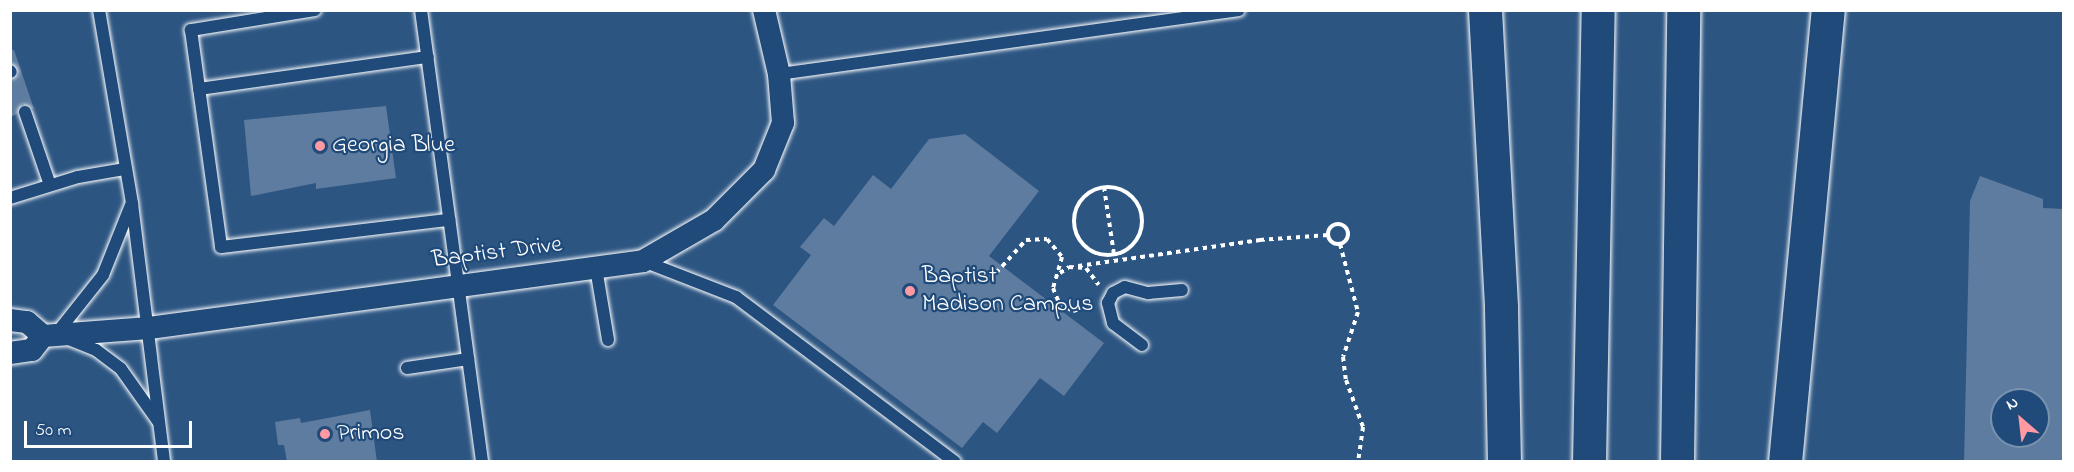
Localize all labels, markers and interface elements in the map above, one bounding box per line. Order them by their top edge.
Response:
place label: Georgia Blue [332,132,455,160]
marker: Georgia Blue [313,139,327,153]
street label: Baptist Drive [430,231,564,275]
place label: Baptist Madison Campus [922,263,1094,319]
marker: Baptist Madison Campus [903,284,917,298]
north arrow [1990,388,2050,448]
text: N [2002,391,2023,417]
scale bar [27,409,195,447]
text: 50 m [35,418,72,444]
place label: Primos [337,420,405,448]
marker: Primos [318,427,332,441]

